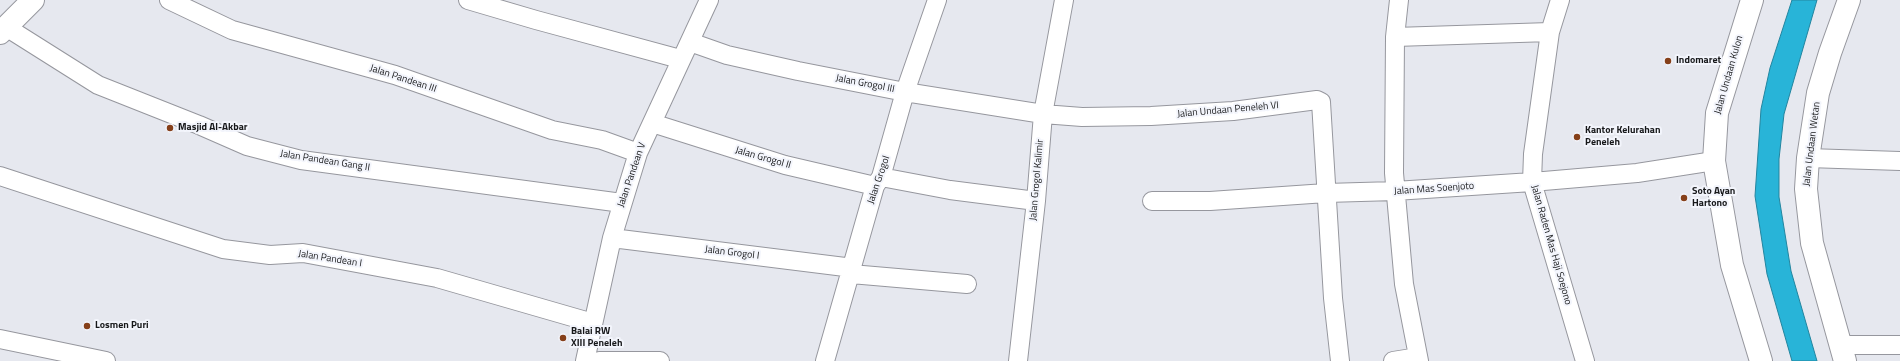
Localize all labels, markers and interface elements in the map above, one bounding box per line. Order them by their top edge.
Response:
street label: Jalan Undaan Kulon [1712,34,1746,116]
place label: Indomaret [1676,55,1721,67]
marker: Indomaret [1663,56,1673,66]
street label: Jalan Pandean III [368,63,438,95]
street label: Jalan Grogol III [834,72,896,96]
street label: Jalan Undaan Peneleh VI [1177,100,1279,120]
street label: Jalan Undaan Wetan [1801,101,1823,187]
place label: Masjid Al-Akbar [178,122,248,134]
marker: Masjid Al-Akbar [165,123,175,133]
place label: Kantor Kelurahan Peneleh [1585,125,1660,148]
marker: Kantor Kelurahan Peneleh [1572,132,1582,142]
street label: Jalan Grogol Kalimir [1027,139,1047,221]
street label: Jalan Pandean V [615,141,649,209]
street label: Jalan Grogol II [734,144,792,172]
street label: Jalan Pandean Gang II [279,148,371,174]
street label: Jalan Grogol [865,154,893,206]
street label: Jalan Mas Soenjoto [1393,180,1475,198]
street label: Jalan Raden Mas Haji Soejono [1528,184,1574,306]
place label: Soto Ayan Hartono [1692,186,1735,210]
marker: Soto Ayan Hartono [1679,193,1689,203]
street label: Jalan Grogol I [704,244,760,262]
street label: Jalan Pandean I [297,248,363,270]
place label: Losmen Puri [95,320,149,332]
marker: Losmen Puri [82,321,92,331]
place label: Balai RW XIII Peneleh [571,326,622,350]
marker: Balai RW XIII Peneleh [558,333,568,343]

